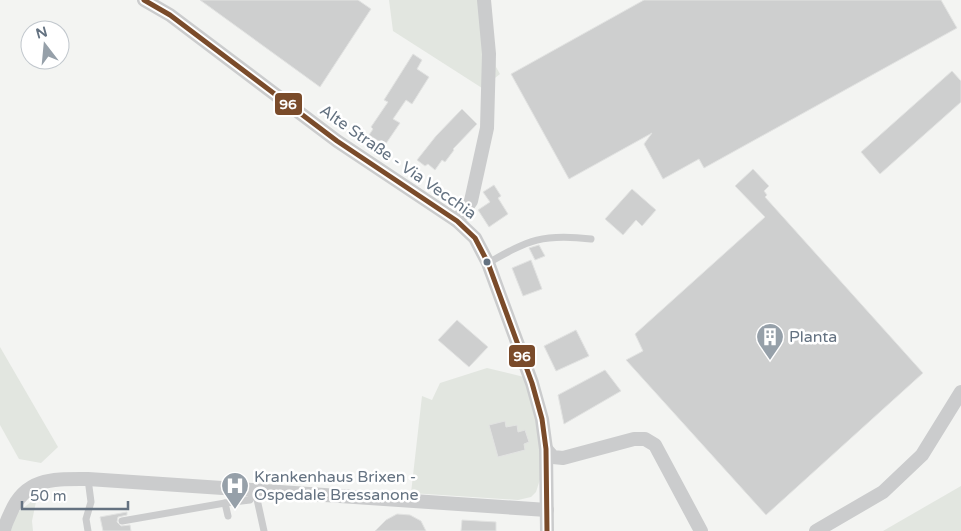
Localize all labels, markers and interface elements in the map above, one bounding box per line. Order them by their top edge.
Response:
north arrow [20,20,70,70]
text: N [34,23,49,43]
line badge: 96 [274,92,303,116]
text: 96 [279,96,297,113]
street label: Alte Straße - Via Vecchia [316,100,480,224]
unlabelled marker [482,257,492,267]
building icon: Planta [755,322,785,361]
place label: Planta [789,327,837,347]
line badge: 96 [508,344,536,368]
text: 96 [513,348,531,365]
place label: Krankenhaus Brixen - Ospedale Bressanone [254,467,419,505]
hospital icon: Krankenhaus Brixen - Ospedale Bressanone [220,471,250,510]
scale bar [22,478,129,510]
text: 50 m [30,487,67,505]

